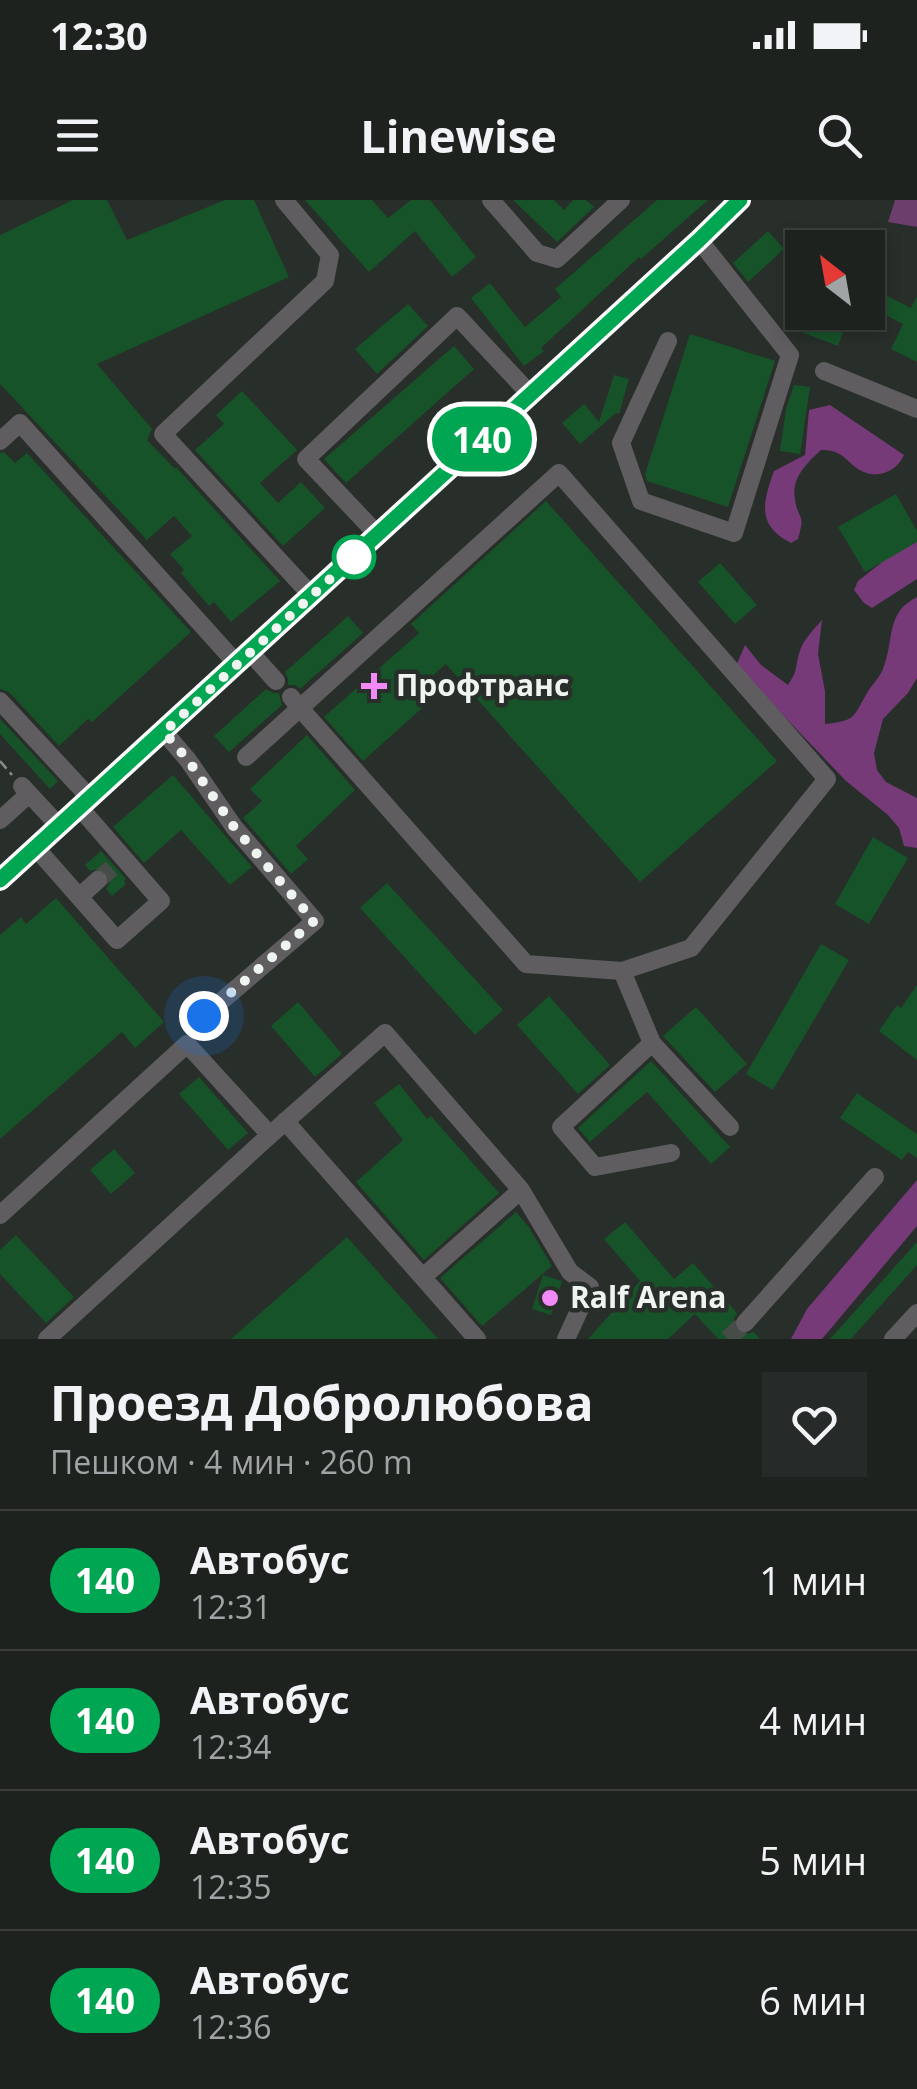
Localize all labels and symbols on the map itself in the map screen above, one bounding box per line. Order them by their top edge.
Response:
north arrow [785,230,885,330]
line badge: 140 [424,406,540,472]
unlabelled marker [333,536,375,578]
place label: Профтранс [396,664,569,705]
marker: Профтранс [361,673,387,699]
your location [179,991,229,1041]
place label: Ralf Arena [570,1276,726,1317]
marker: Ralf Arena [539,1287,561,1309]

